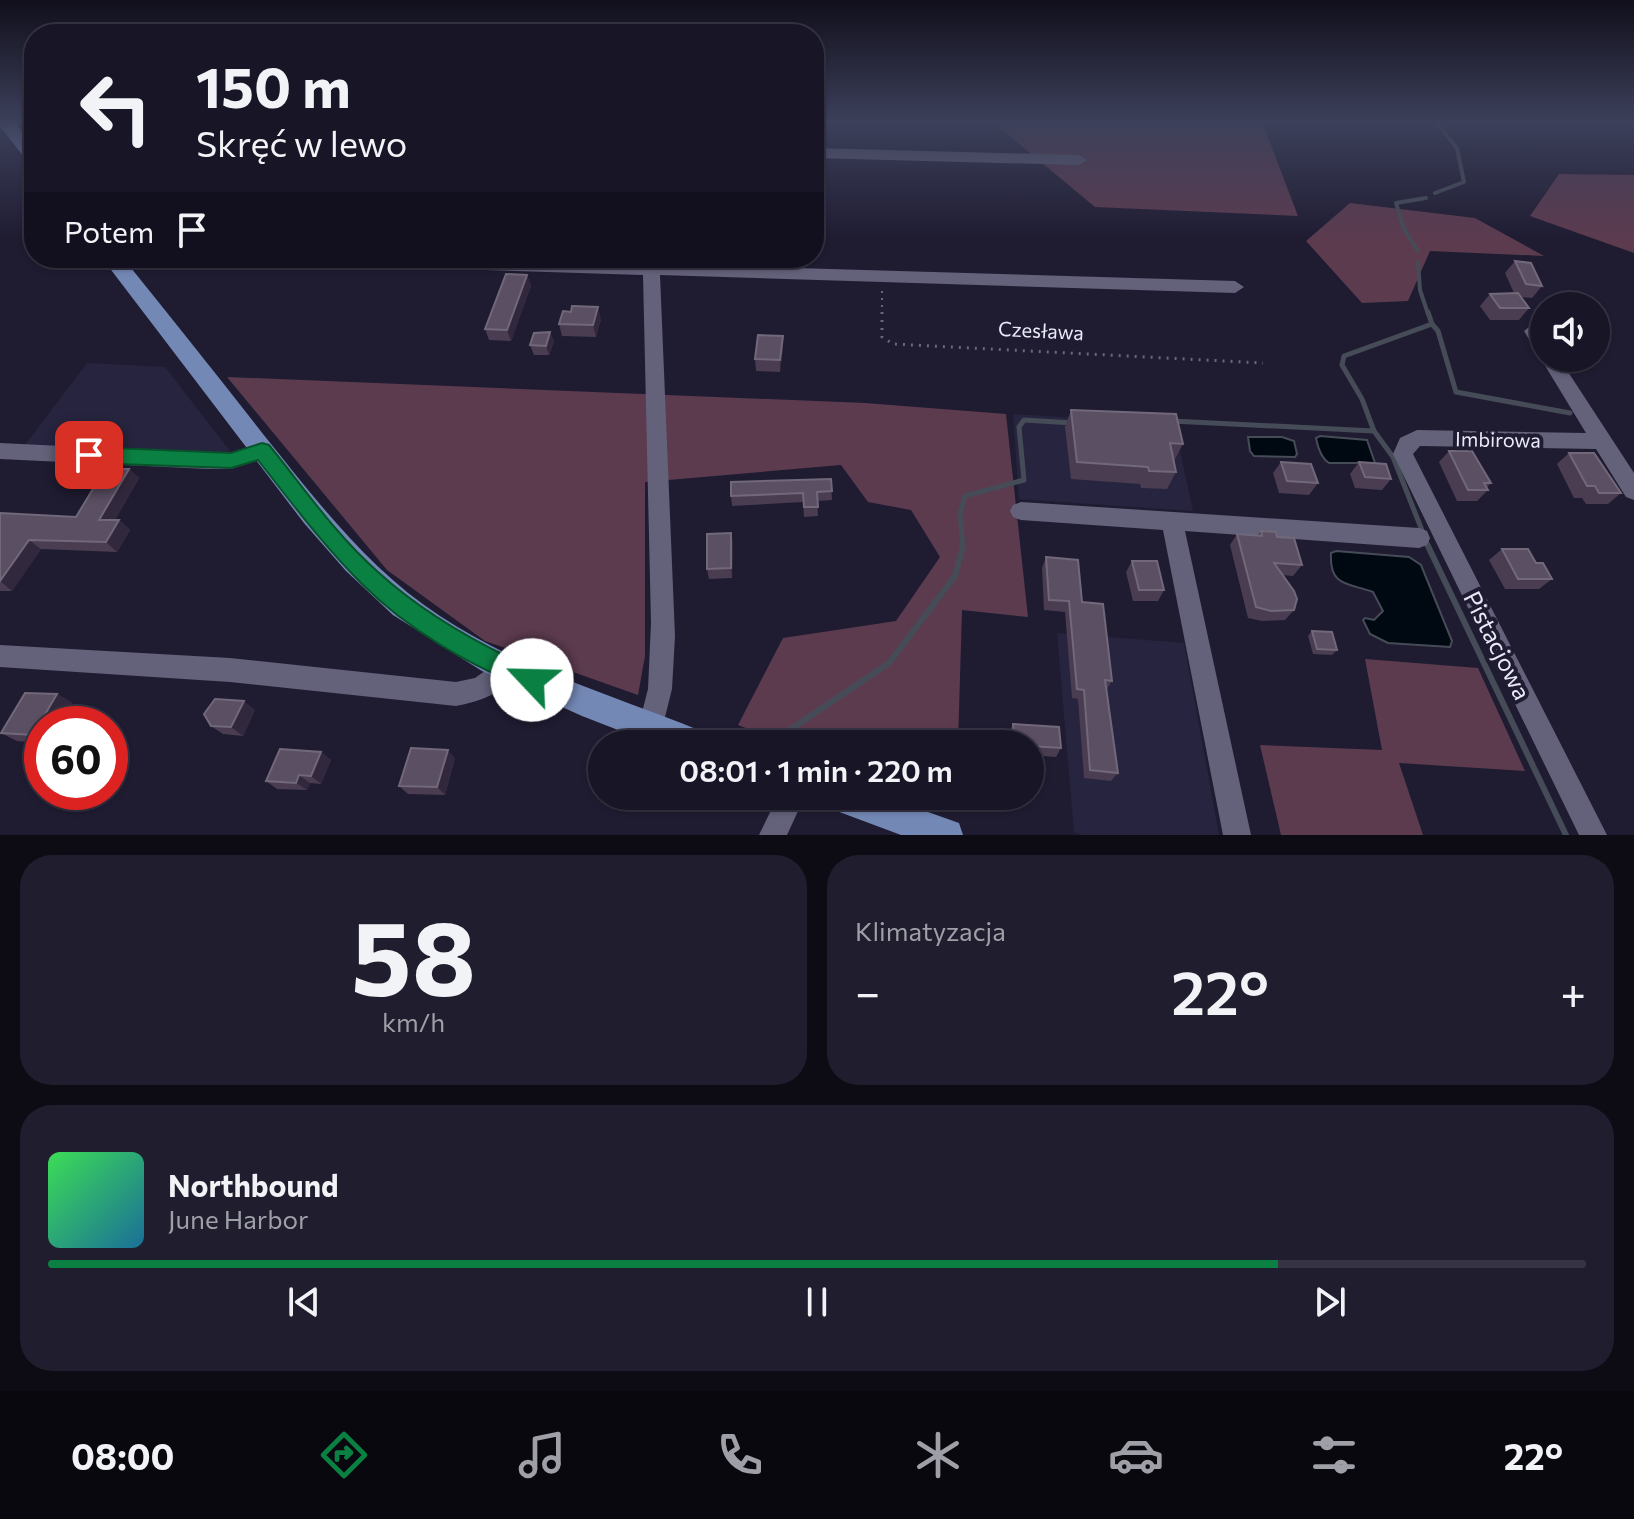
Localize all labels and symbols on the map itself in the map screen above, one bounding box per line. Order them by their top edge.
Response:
street label: Czesława [998,316,1084,344]
pin [55,421,123,489]
street label: Imbirowa [1455,426,1541,452]
street label: Pistacjowa [1458,586,1538,704]
position arrow [490,638,574,722]
speed limit sign: 60 [24,706,128,810]

